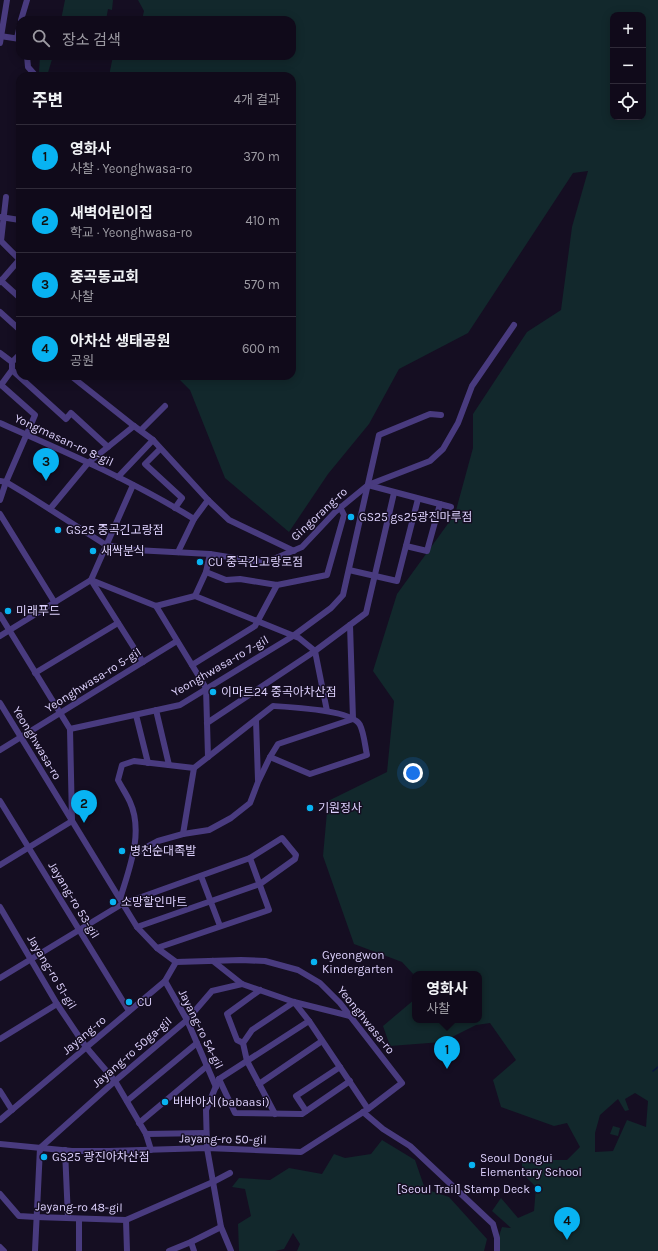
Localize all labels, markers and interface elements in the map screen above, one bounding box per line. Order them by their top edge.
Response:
map controls [610,12,646,120]
button: + [610,12,646,48]
search box [16,16,296,60]
icon: search [30,27,52,49]
text: 장소 검색 [62,31,121,49]
button: − [610,48,646,84]
button: locate [610,84,646,120]
text: 주변 [32,90,63,110]
text: 4개 결과 [234,92,280,107]
text: 영화사 [70,140,111,158]
text: 1 [43,149,47,164]
text: 370 m [243,149,280,164]
text: 사찰 · Yeonghwasa-ro [70,161,192,176]
text: 새벽어린이집 [70,204,153,222]
text: 2 [41,213,49,228]
text: 410 m [245,213,280,228]
text: 학교 · Yeonghwasa-ro [70,225,192,240]
text: 중곡동교회 [70,268,139,286]
text: 3 [41,277,49,292]
text: 570 m [244,277,280,292]
text: 사찰 [70,289,94,304]
text: 아차산 생태공원 [70,332,170,350]
text: 4 [41,341,49,356]
text: 600 m [242,341,280,356]
text: 공원 [70,353,94,368]
street label: Yongmasan-ro 8-gil [12,411,116,469]
pin: 3 [33,448,59,481]
street label: Gingorang-ro [288,484,350,544]
place label: GS25 gs25광진마루점 [359,510,473,524]
marker: GS25 gs25광진마루점 [346,512,356,522]
place label: GS25 중곡긴고랑점 [66,523,164,537]
marker: GS25 중곡긴고랑점 [53,525,63,535]
place label: 새싹분식 [101,544,145,558]
marker: 새싹분식 [88,546,98,556]
place label: CU 중곡긴고랑로점 [208,555,303,569]
marker: CU 중곡긴고랑로점 [195,557,205,567]
place label: 미래푸드 [16,604,60,618]
marker: 미래푸드 [3,606,13,616]
street label: Yeonghwasa-ro 7-gil [169,633,271,699]
street label: Yeonghwasa-ro 5-gil [42,645,144,715]
place label: 이마트24 중곡아차산점 [221,685,337,699]
marker: 이마트24 중곡아차산점 [208,687,218,697]
street label: Yeonghwasa-ro [10,704,64,782]
your location [403,763,423,783]
pin: 2 [71,790,97,823]
place label: 기원정사 [318,801,362,815]
marker: 기원정사 [305,803,315,813]
place label: 병천순대족발 [130,844,196,858]
marker: 병천순대족발 [117,846,127,856]
street label: Jayang-ro 53-gil [46,859,102,941]
place label: 소망할인마트 [121,895,187,909]
marker: 소망할인마트 [108,897,118,907]
street label: Jayang-ro 51-gil [24,932,80,1012]
place label: Gyeongwon Kindergarten [322,948,393,976]
marker: Gyeongwon Kindergarten [309,957,319,967]
popup [412,971,482,1023]
text: 영화사 [426,980,468,998]
street label: Yeonghwasa-ro [334,983,398,1057]
street label: Jayang-ro 54-gil [176,987,226,1071]
place label: CU [137,995,152,1009]
marker: CU [124,997,134,1007]
text: 사찰 [426,1001,450,1016]
street label: Jayang-ro [59,1013,109,1057]
street label: Jayang-ro 50ga-gil [89,1014,175,1090]
pin: 1 [434,1036,460,1069]
place label: 바바아시(babaasi) [173,1095,270,1109]
marker: 바바아시(babaasi) [160,1097,170,1107]
street label: Jayang-ro 50-gil [179,1131,267,1147]
place label: GS25 광진아차산점 [52,1150,150,1164]
place label: Seoul Dongui Elementary School [480,1151,582,1179]
marker: GS25 광진아차산점 [39,1152,49,1162]
marker: Seoul Dongui Elementary School [467,1160,477,1170]
place label: [Seoul Trail] Stamp Deck [397,1182,530,1196]
marker: [Seoul Trail] Stamp Deck [533,1184,543,1194]
street label: Jayang-ro 48-gil [35,1199,123,1215]
pin: 4 [554,1207,580,1240]

